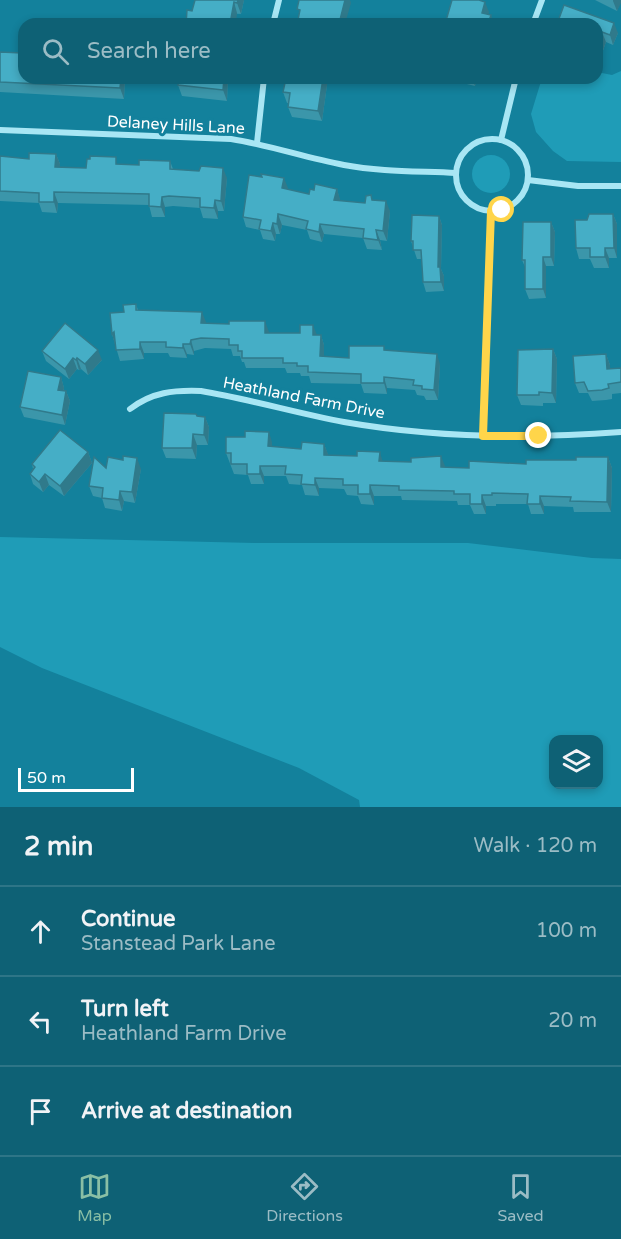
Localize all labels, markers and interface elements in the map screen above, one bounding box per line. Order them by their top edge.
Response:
search box [18,18,603,84]
icon: search [39,35,72,68]
text: Search here [87,38,211,64]
street label: Delaney Hills Lane [107,111,245,139]
route start [488,196,514,222]
street label: Heathland Farm Drive [221,372,386,423]
route end [525,422,551,448]
map controls [549,735,603,789]
button: layers [549,735,603,789]
scale bar [18,765,134,792]
text: 50 m [27,768,66,788]
text: 2 min [24,831,93,862]
text: Walk · 120 m [474,834,597,858]
text: Continue [81,906,176,932]
icon: ahead [24,915,57,948]
text: 100 m [536,919,597,943]
text: Stanstead Park Lane [81,932,276,956]
text: Turn left [81,996,169,1022]
icon: left [24,1005,57,1038]
text: 20 m [548,1009,597,1033]
text: Heathland Farm Drive [81,1022,287,1046]
icon: arrive [24,1095,57,1128]
text: Arrive at destination [81,1098,292,1124]
tab: Map [77,1170,112,1226]
tab: Directions [266,1170,343,1226]
tab: Saved [497,1170,544,1226]

